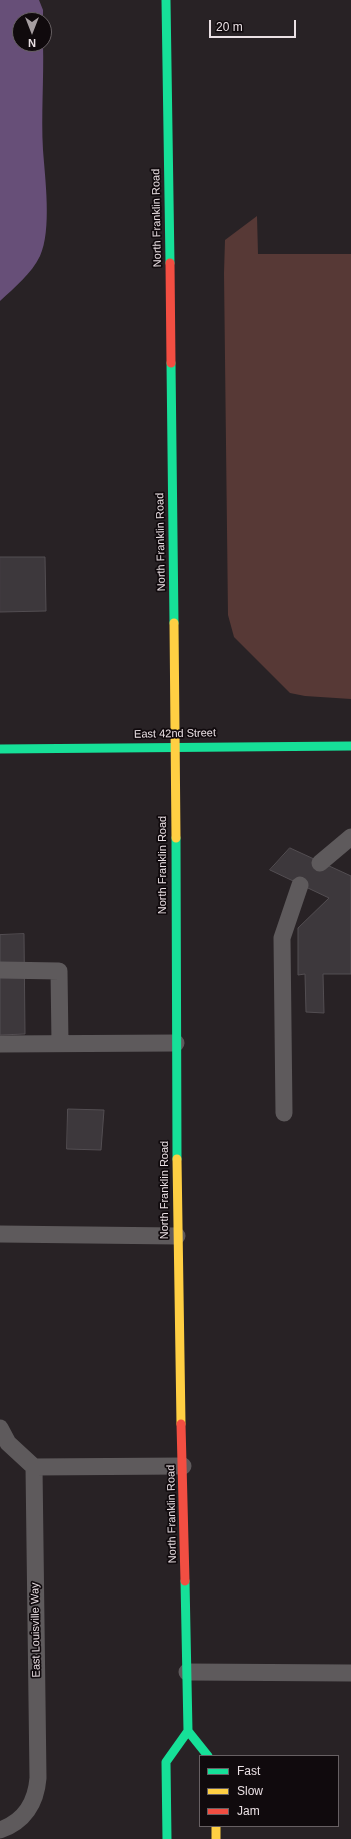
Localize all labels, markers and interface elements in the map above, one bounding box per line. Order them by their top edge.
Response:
north arrow [12,12,52,52]
scale bar [211,12,298,38]
text: 20 m [216,20,243,34]
text: N [28,37,36,49]
street label: North Franklin Road [150,169,164,267]
street label: North Franklin Road [154,493,168,591]
street label: East 42nd Street [134,727,216,741]
street label: North Franklin Road [156,816,170,914]
street label: North Franklin Road [158,1141,172,1239]
street label: North Franklin Road [165,1465,179,1563]
street label: East Louisville Way [29,1582,43,1678]
legend [199,1755,339,1827]
text: Fast [237,1764,260,1778]
text: Slow [237,1784,263,1798]
text: Jam [237,1804,260,1818]

